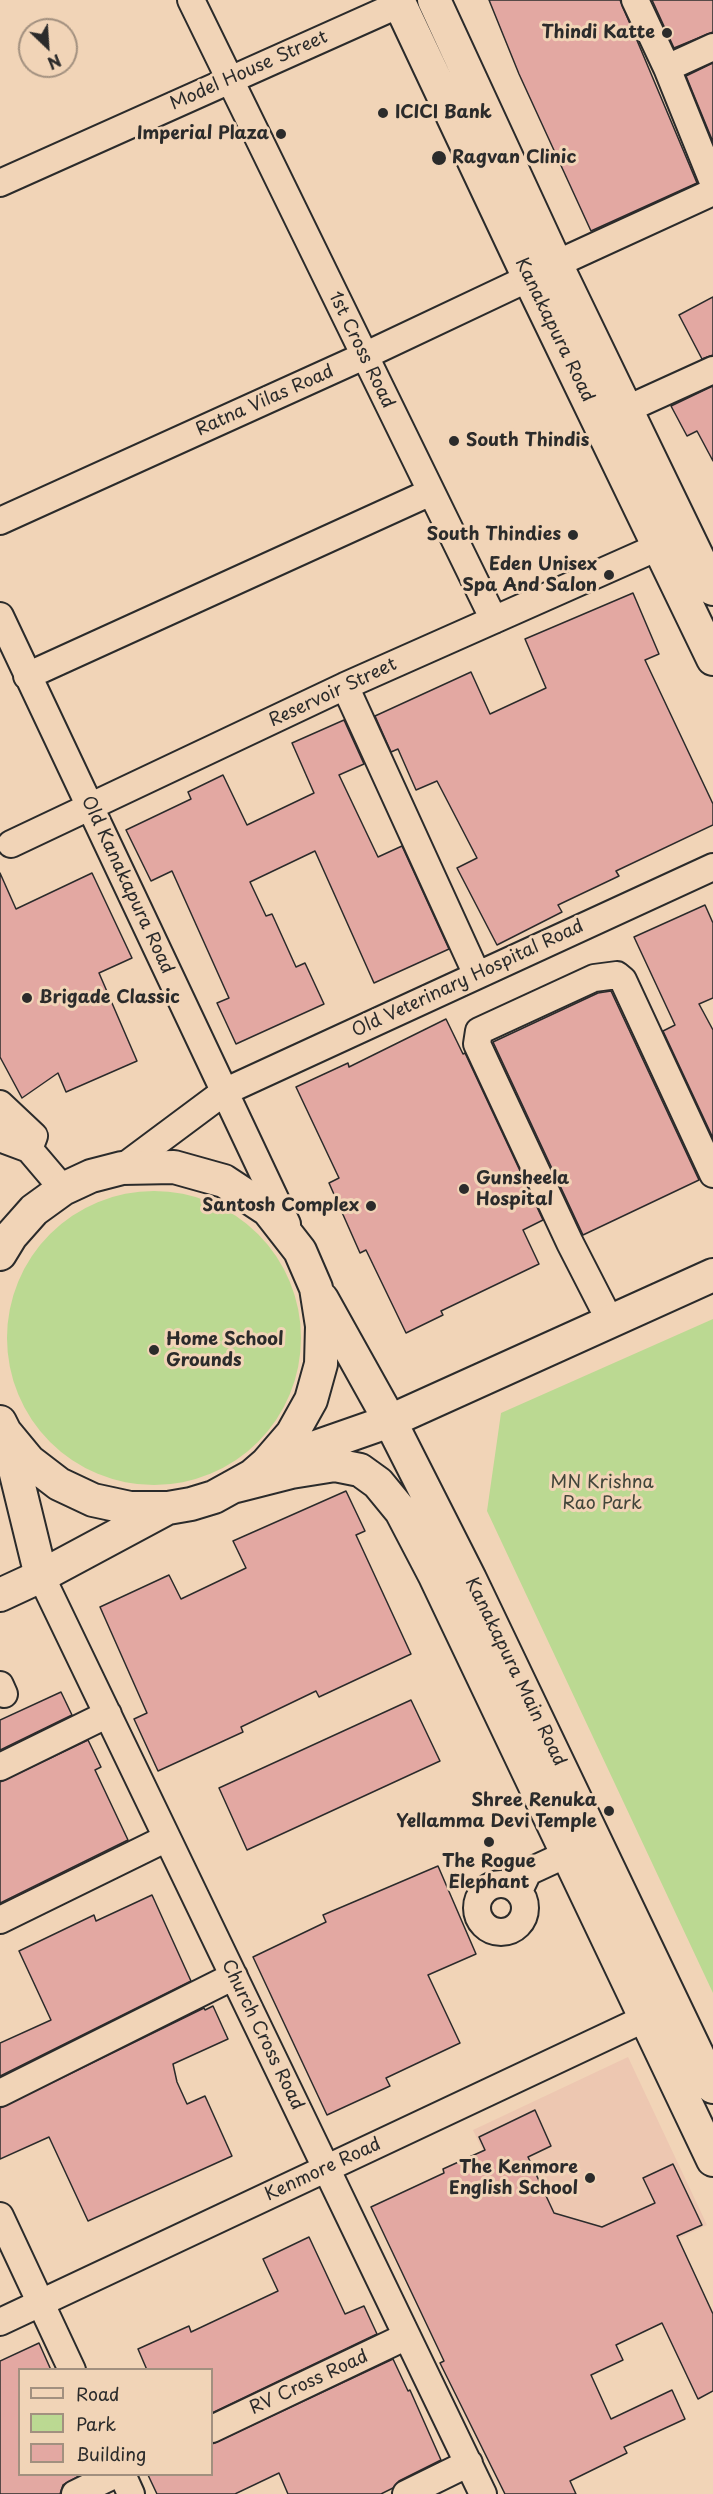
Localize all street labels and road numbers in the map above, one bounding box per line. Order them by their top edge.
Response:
street label: Model House Street [167,27,331,115]
street label: Kanakapura Road [510,254,598,406]
street label: 1st Cross Road [323,288,399,412]
street label: Ratna Vilas Road [193,361,337,441]
street label: Reservoir Street [266,654,400,732]
street label: Old Kanakapura Road [76,793,178,977]
street label: Old Veterinary Hospital Road [349,916,587,1042]
street label: Kanakapura Main Road [460,1574,570,1770]
street label: Church Cross Road [216,1956,308,2114]
street label: Kenmore Road [261,2134,385,2206]
street label: RV Cross Road [246,2346,372,2420]

